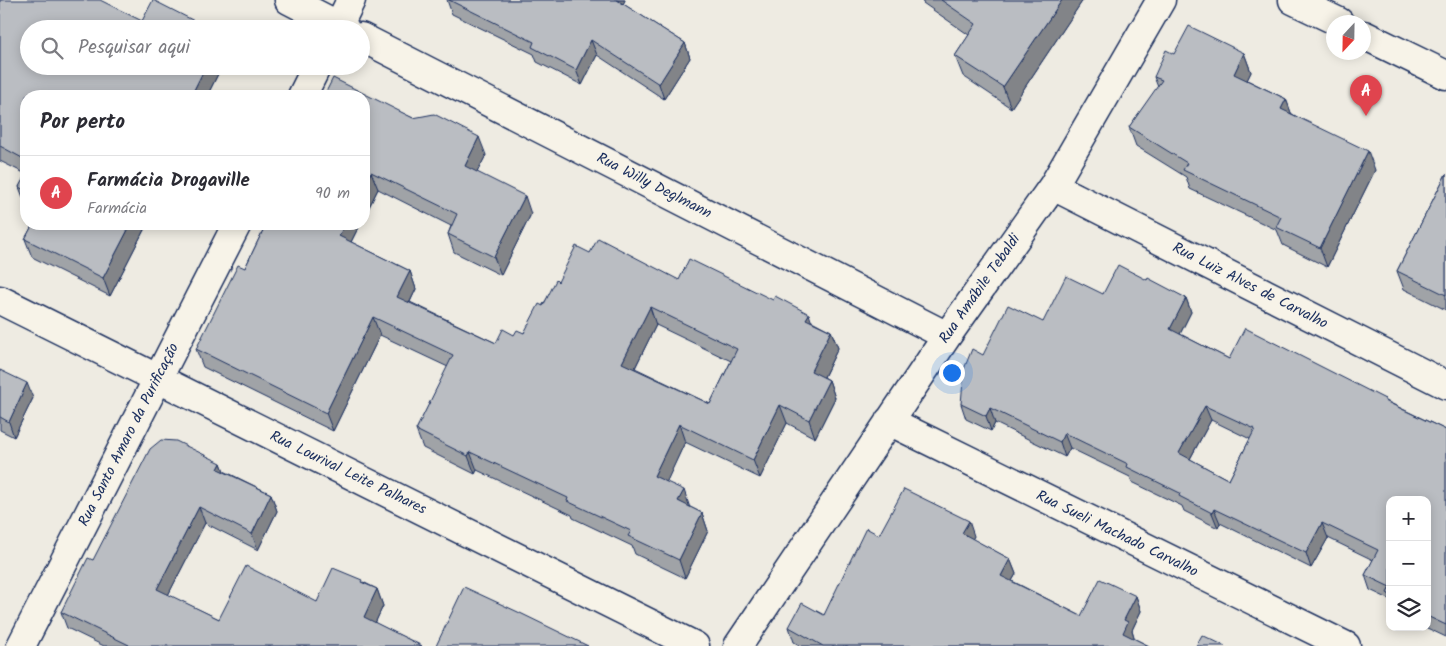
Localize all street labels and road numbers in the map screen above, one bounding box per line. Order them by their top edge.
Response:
street label: Rua Willy Deglmann [592,146,716,226]
street label: Rua Amábile Tebaldi [933,228,1028,349]
street label: Rua Luiz Alves de Carvalho [1168,236,1332,336]
street label: Rua Santo Amaro da Purificação [72,339,186,531]
street label: Rua Lourival Leite Palhares [265,425,431,522]
street label: Rua Sueli Machado Carvalho [1032,484,1202,584]

